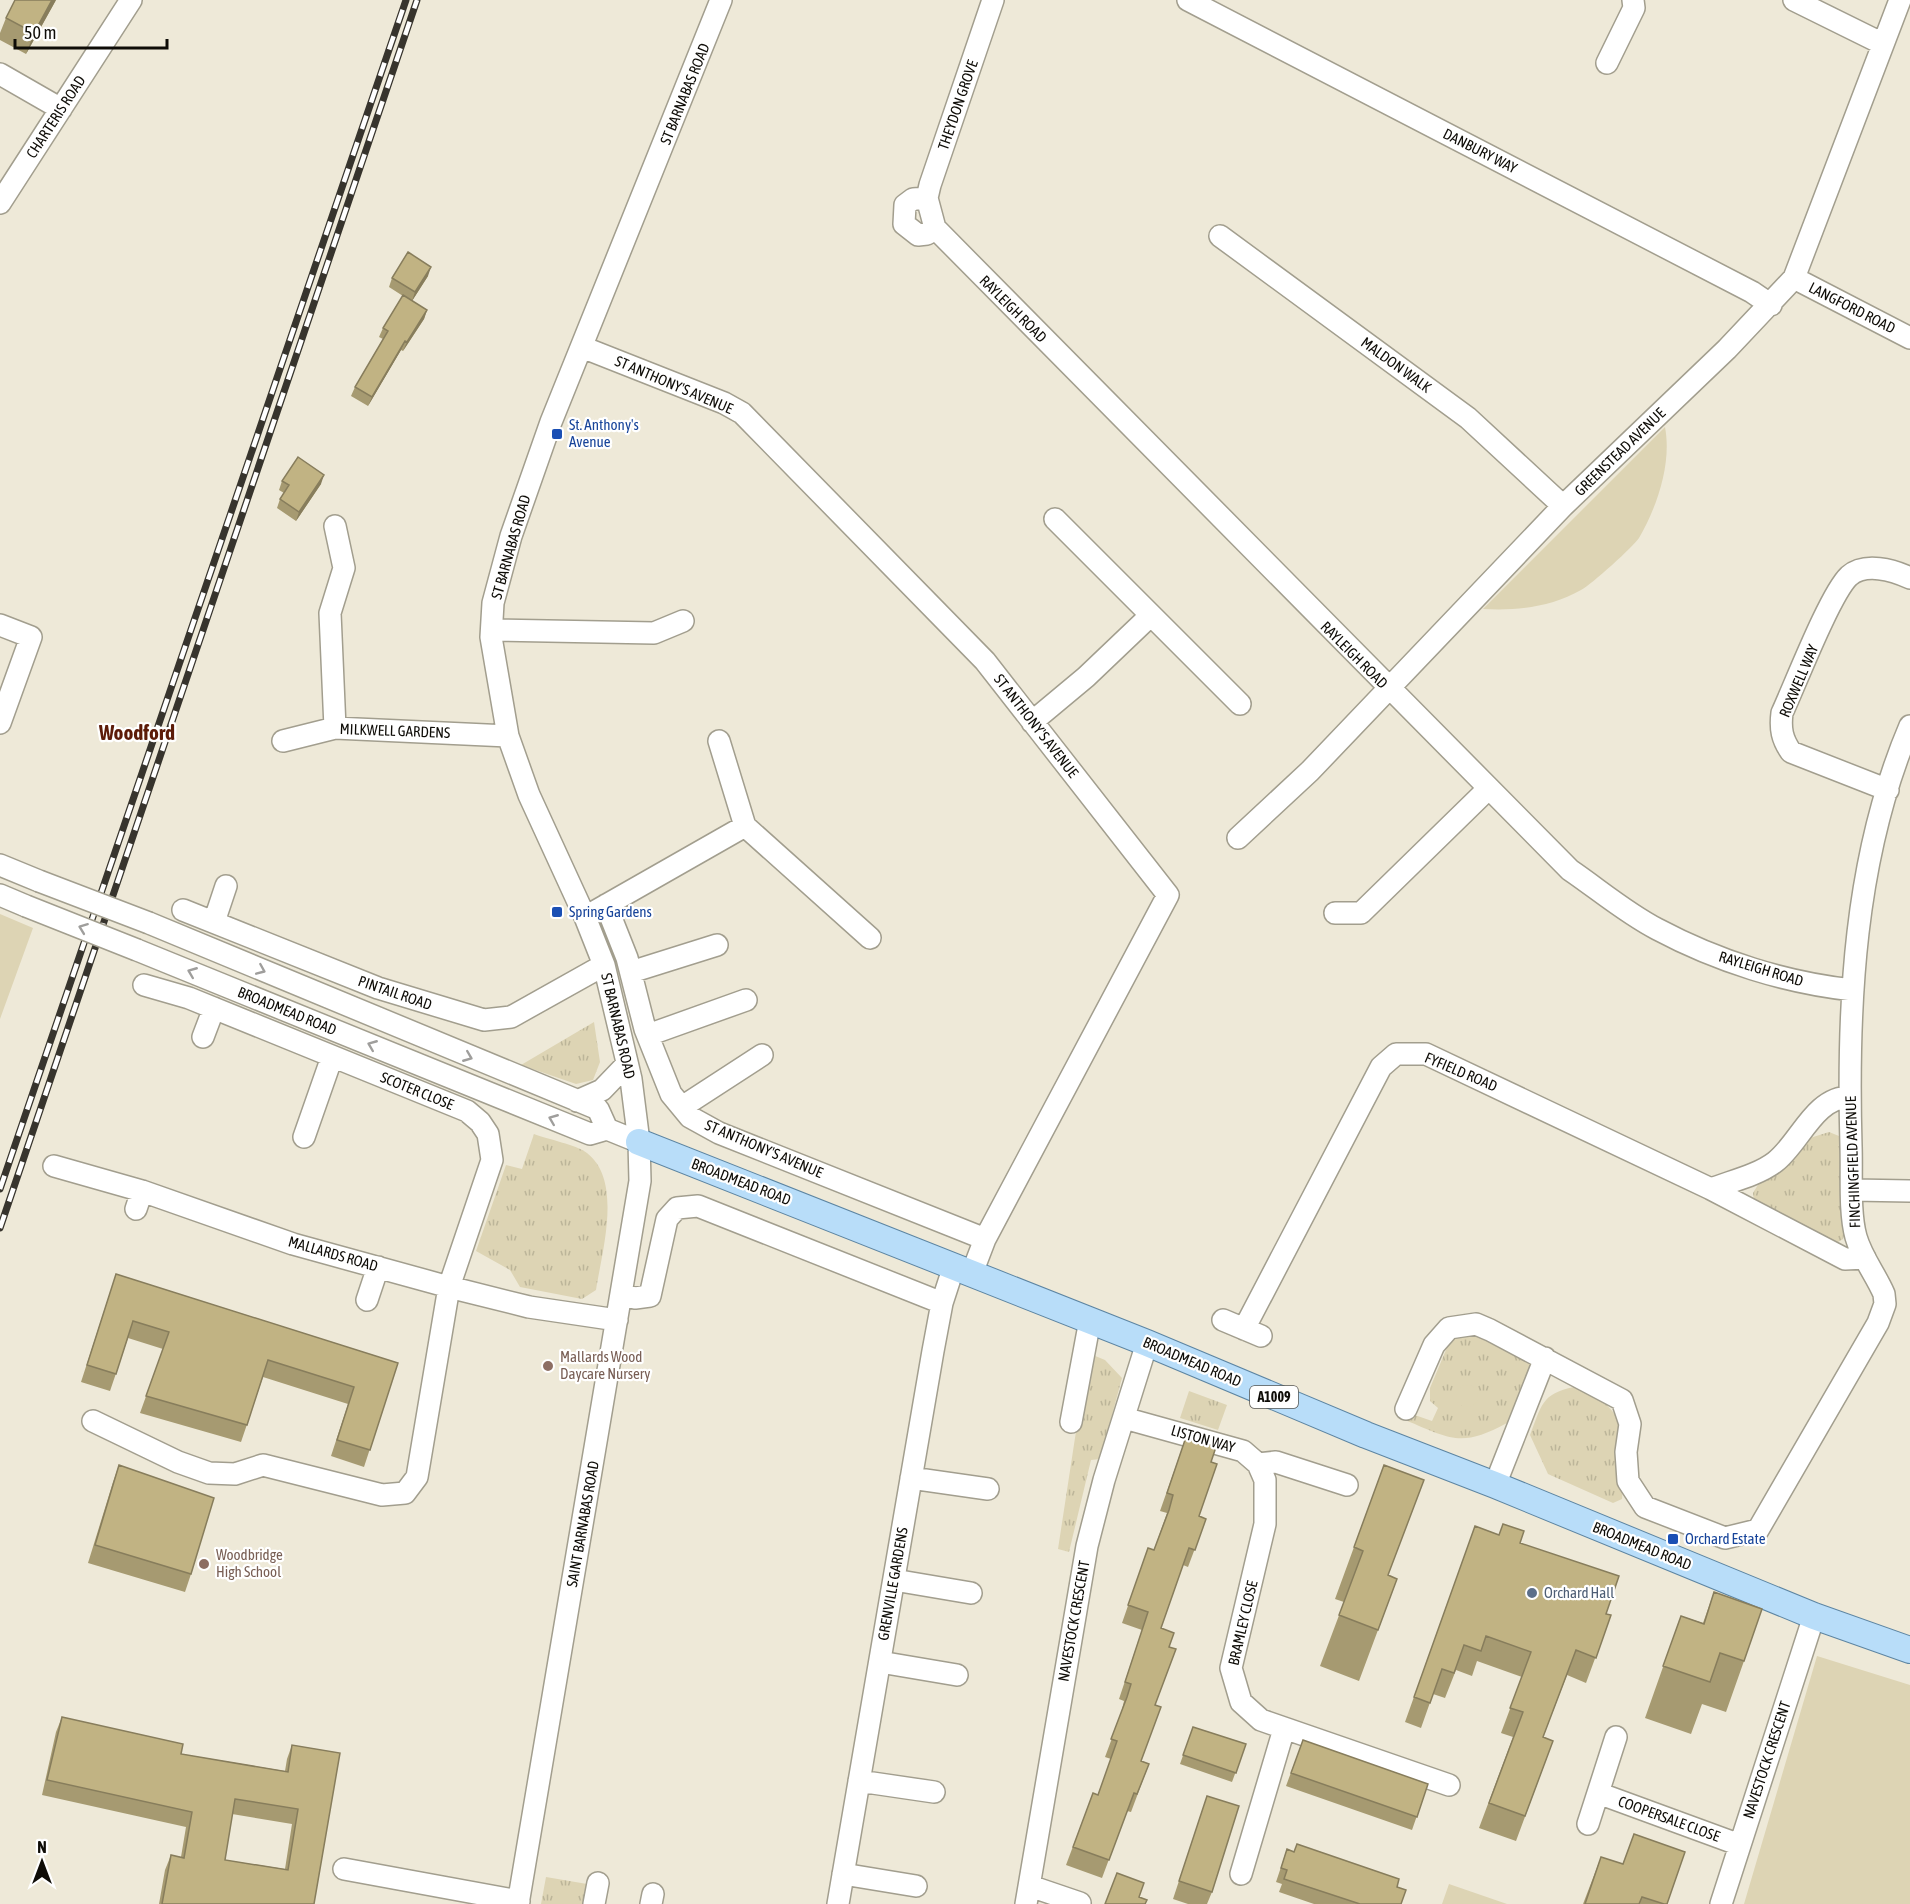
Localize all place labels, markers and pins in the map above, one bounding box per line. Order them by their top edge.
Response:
place label: St. Anthony's Avenue [569,416,639,450]
marker: St. Anthony's Avenue [550,427,564,441]
place label: Spring Gardens [569,903,652,920]
marker: Spring Gardens [550,905,564,919]
place label: Mallards Wood Daycare Nursery [560,1348,650,1382]
marker: Mallards Wood Daycare Nursery [541,1359,555,1373]
place label: Orchard Estate [1685,1530,1766,1547]
marker: Orchard Estate [1666,1532,1680,1546]
place label: Woodbridge High School [216,1546,283,1580]
marker: Woodbridge High School [197,1557,211,1571]
place label: Orchard Hall [1544,1584,1614,1601]
marker: Orchard Hall [1525,1586,1539,1600]

